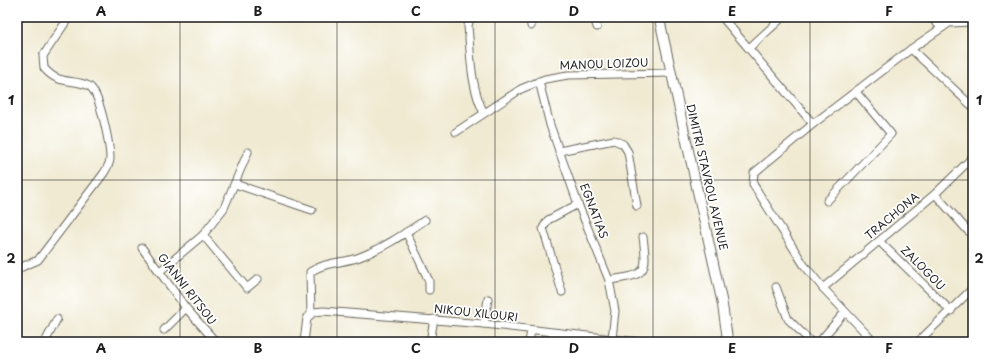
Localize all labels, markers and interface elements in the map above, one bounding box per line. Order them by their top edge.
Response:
text: A [96,1,106,20]
text: B [254,1,263,20]
text: C [411,1,421,20]
text: D [569,1,579,20]
text: E [728,1,736,20]
text: F [885,1,893,20]
street label: MANOU LOIZOU [559,53,649,74]
text: 1 [8,90,14,109]
text: 1 [976,90,982,109]
street label: DIMITRI STAVROU AVENUE [682,102,733,252]
street label: EGNATIAS [576,181,613,241]
street label: TRACHONA [861,188,923,243]
street label: ZALOGOU [897,242,949,294]
text: 2 [6,248,16,267]
text: 2 [974,248,984,267]
street label: GIANNI RITSOU [154,249,221,328]
street label: NIKOU XILOURI [433,300,519,325]
text: A [96,338,106,357]
text: B [254,338,263,357]
text: C [411,338,421,357]
text: D [569,338,579,357]
text: E [728,338,736,357]
text: F [885,338,893,357]

